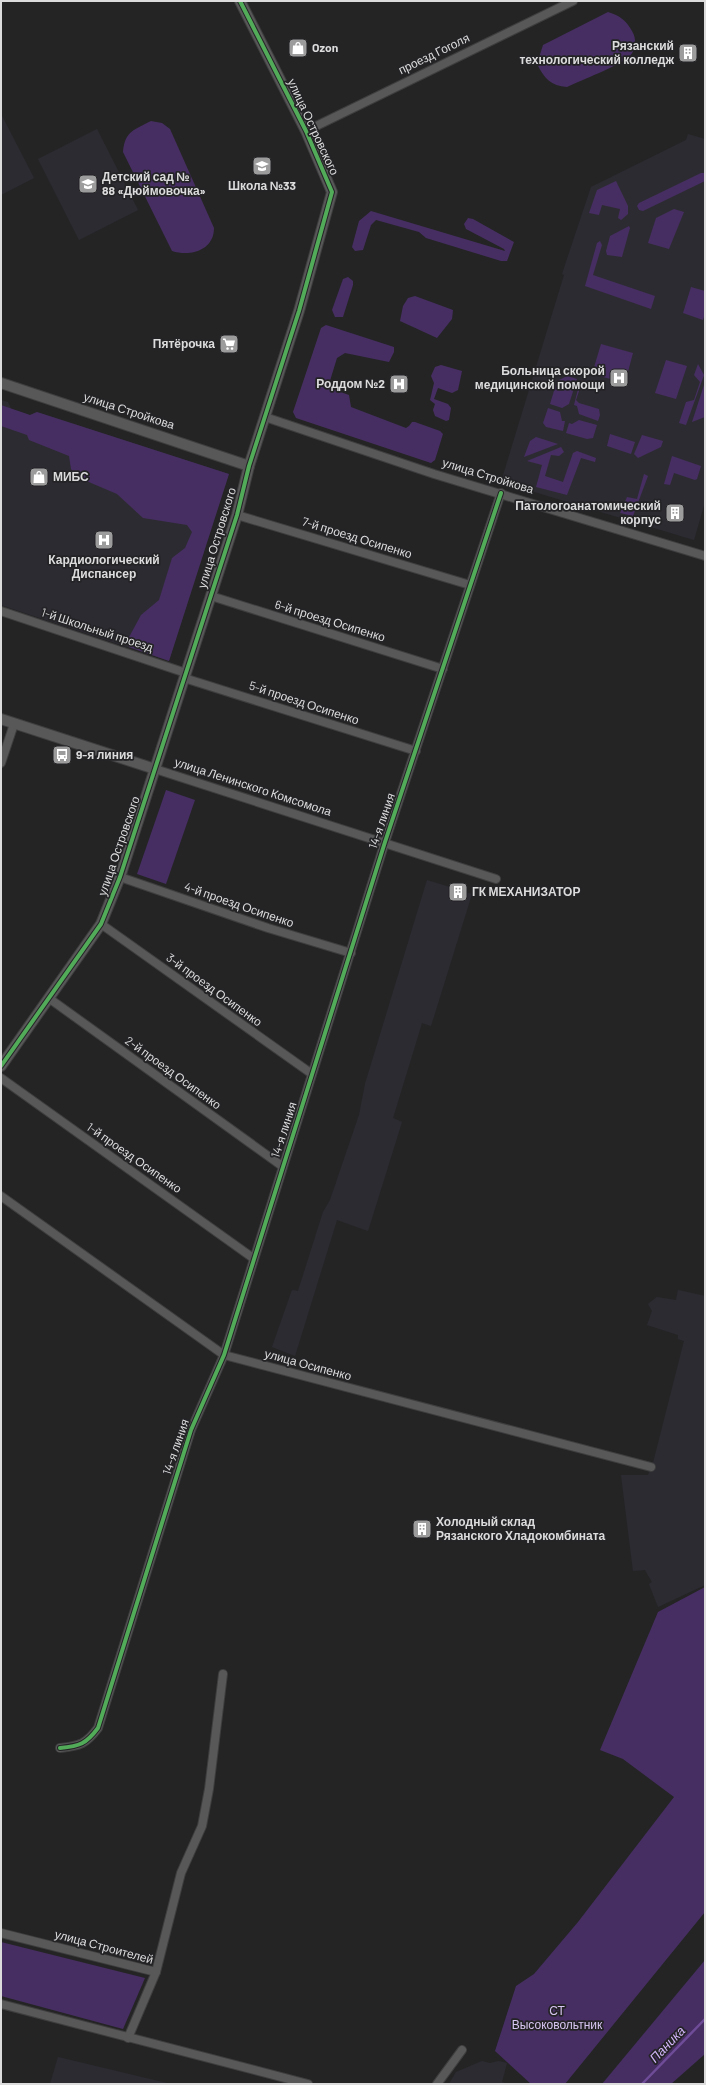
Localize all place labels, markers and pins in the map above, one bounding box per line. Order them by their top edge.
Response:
shop icon: Ozon [287,37,309,59]
place label: Рязанский технологический колледж [519,38,674,67]
place label: Ozon [312,40,338,54]
building icon: Рязанский технологический колледж [677,42,699,64]
school or university icon: Школа №33 [251,155,273,177]
place label: Детский сад № 88 «Дюймовочка» [102,169,206,198]
school or university icon: Детский сад № 88 «Дюймовочка» [77,173,99,195]
place label: Школа №33 [228,178,296,192]
supermarket icon: Пятёрочка [218,333,240,355]
place label: Пятёрочка [153,336,215,351]
place label: Больница скорой медицинской помощи [475,363,605,392]
hospital icon: Больница скорой медицинской помощи [608,367,630,389]
hospital icon: Роддом №2 [388,373,410,395]
place label: Роддом №2 [316,376,385,391]
shop icon: МИБС [28,466,50,488]
place label: МИБС [53,469,89,483]
place label: Патологоанатомический корпус [515,498,661,527]
building icon: Патологоанатомический корпус [664,502,686,524]
hospital icon: Кардиологический Диспансер [93,529,115,551]
place label: Кардиологический Диспансер [48,552,160,581]
bus stop icon: 9-я линия [51,744,73,766]
place label: 9-я линия [76,747,133,761]
building icon: ГК МЕХАНИЗАТОР [447,881,469,903]
place label: ГК МЕХАНИЗАТОР [472,884,580,898]
place label: Холодный склад Рязанского Хладокомбината [436,1514,606,1543]
building icon: Холодный склад Рязанского Хладокомбината [411,1518,433,1540]

